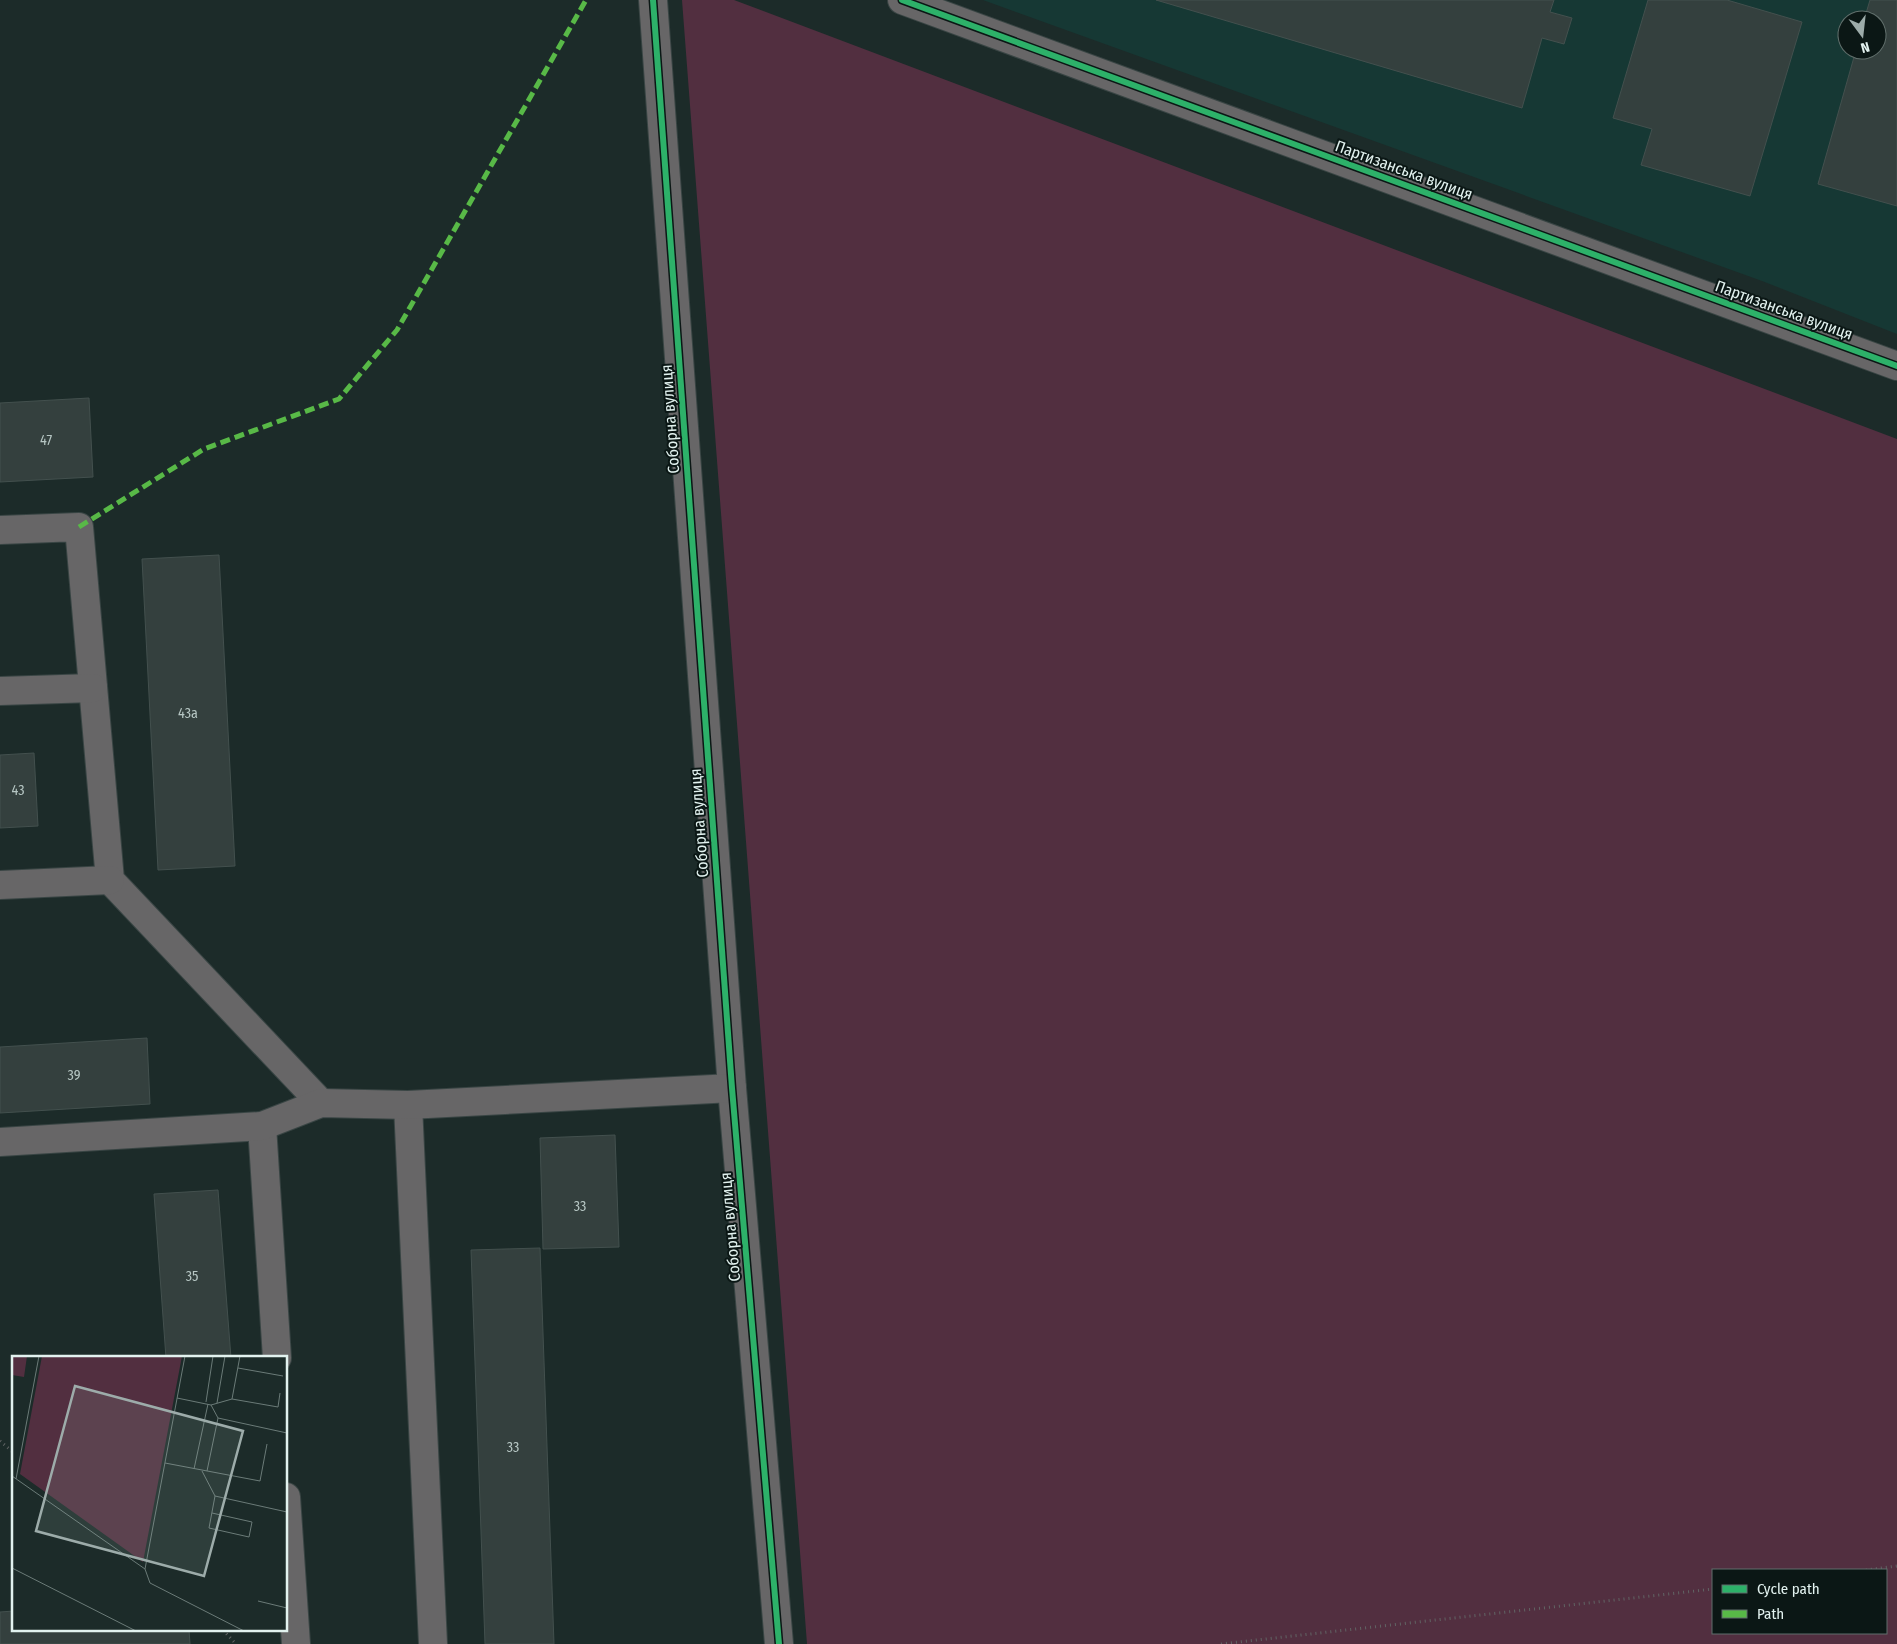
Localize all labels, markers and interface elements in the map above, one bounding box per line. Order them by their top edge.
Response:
north arrow [1837,10,1887,60]
text: N [1859,38,1871,56]
street label: Партизанська вулиця [1333,136,1475,204]
street label: Партизанська вулиця [1713,276,1855,344]
street label: Соборна вулиця [657,364,683,474]
house number: 47 [40,432,52,449]
house number: 43а [178,705,198,722]
street label: Соборна вулиця [686,768,712,878]
house number: 43 [12,782,24,799]
house number: 39 [68,1067,81,1084]
street label: Соборна вулиця [716,1172,744,1282]
house number: 33 [574,1198,586,1215]
house number: 35 [186,1268,198,1285]
inset map [12,1356,288,1632]
house number: 33 [507,1439,519,1456]
legend [1712,1569,1887,1634]
text: Cycle path [1757,1580,1820,1598]
text: Path [1757,1605,1784,1623]

